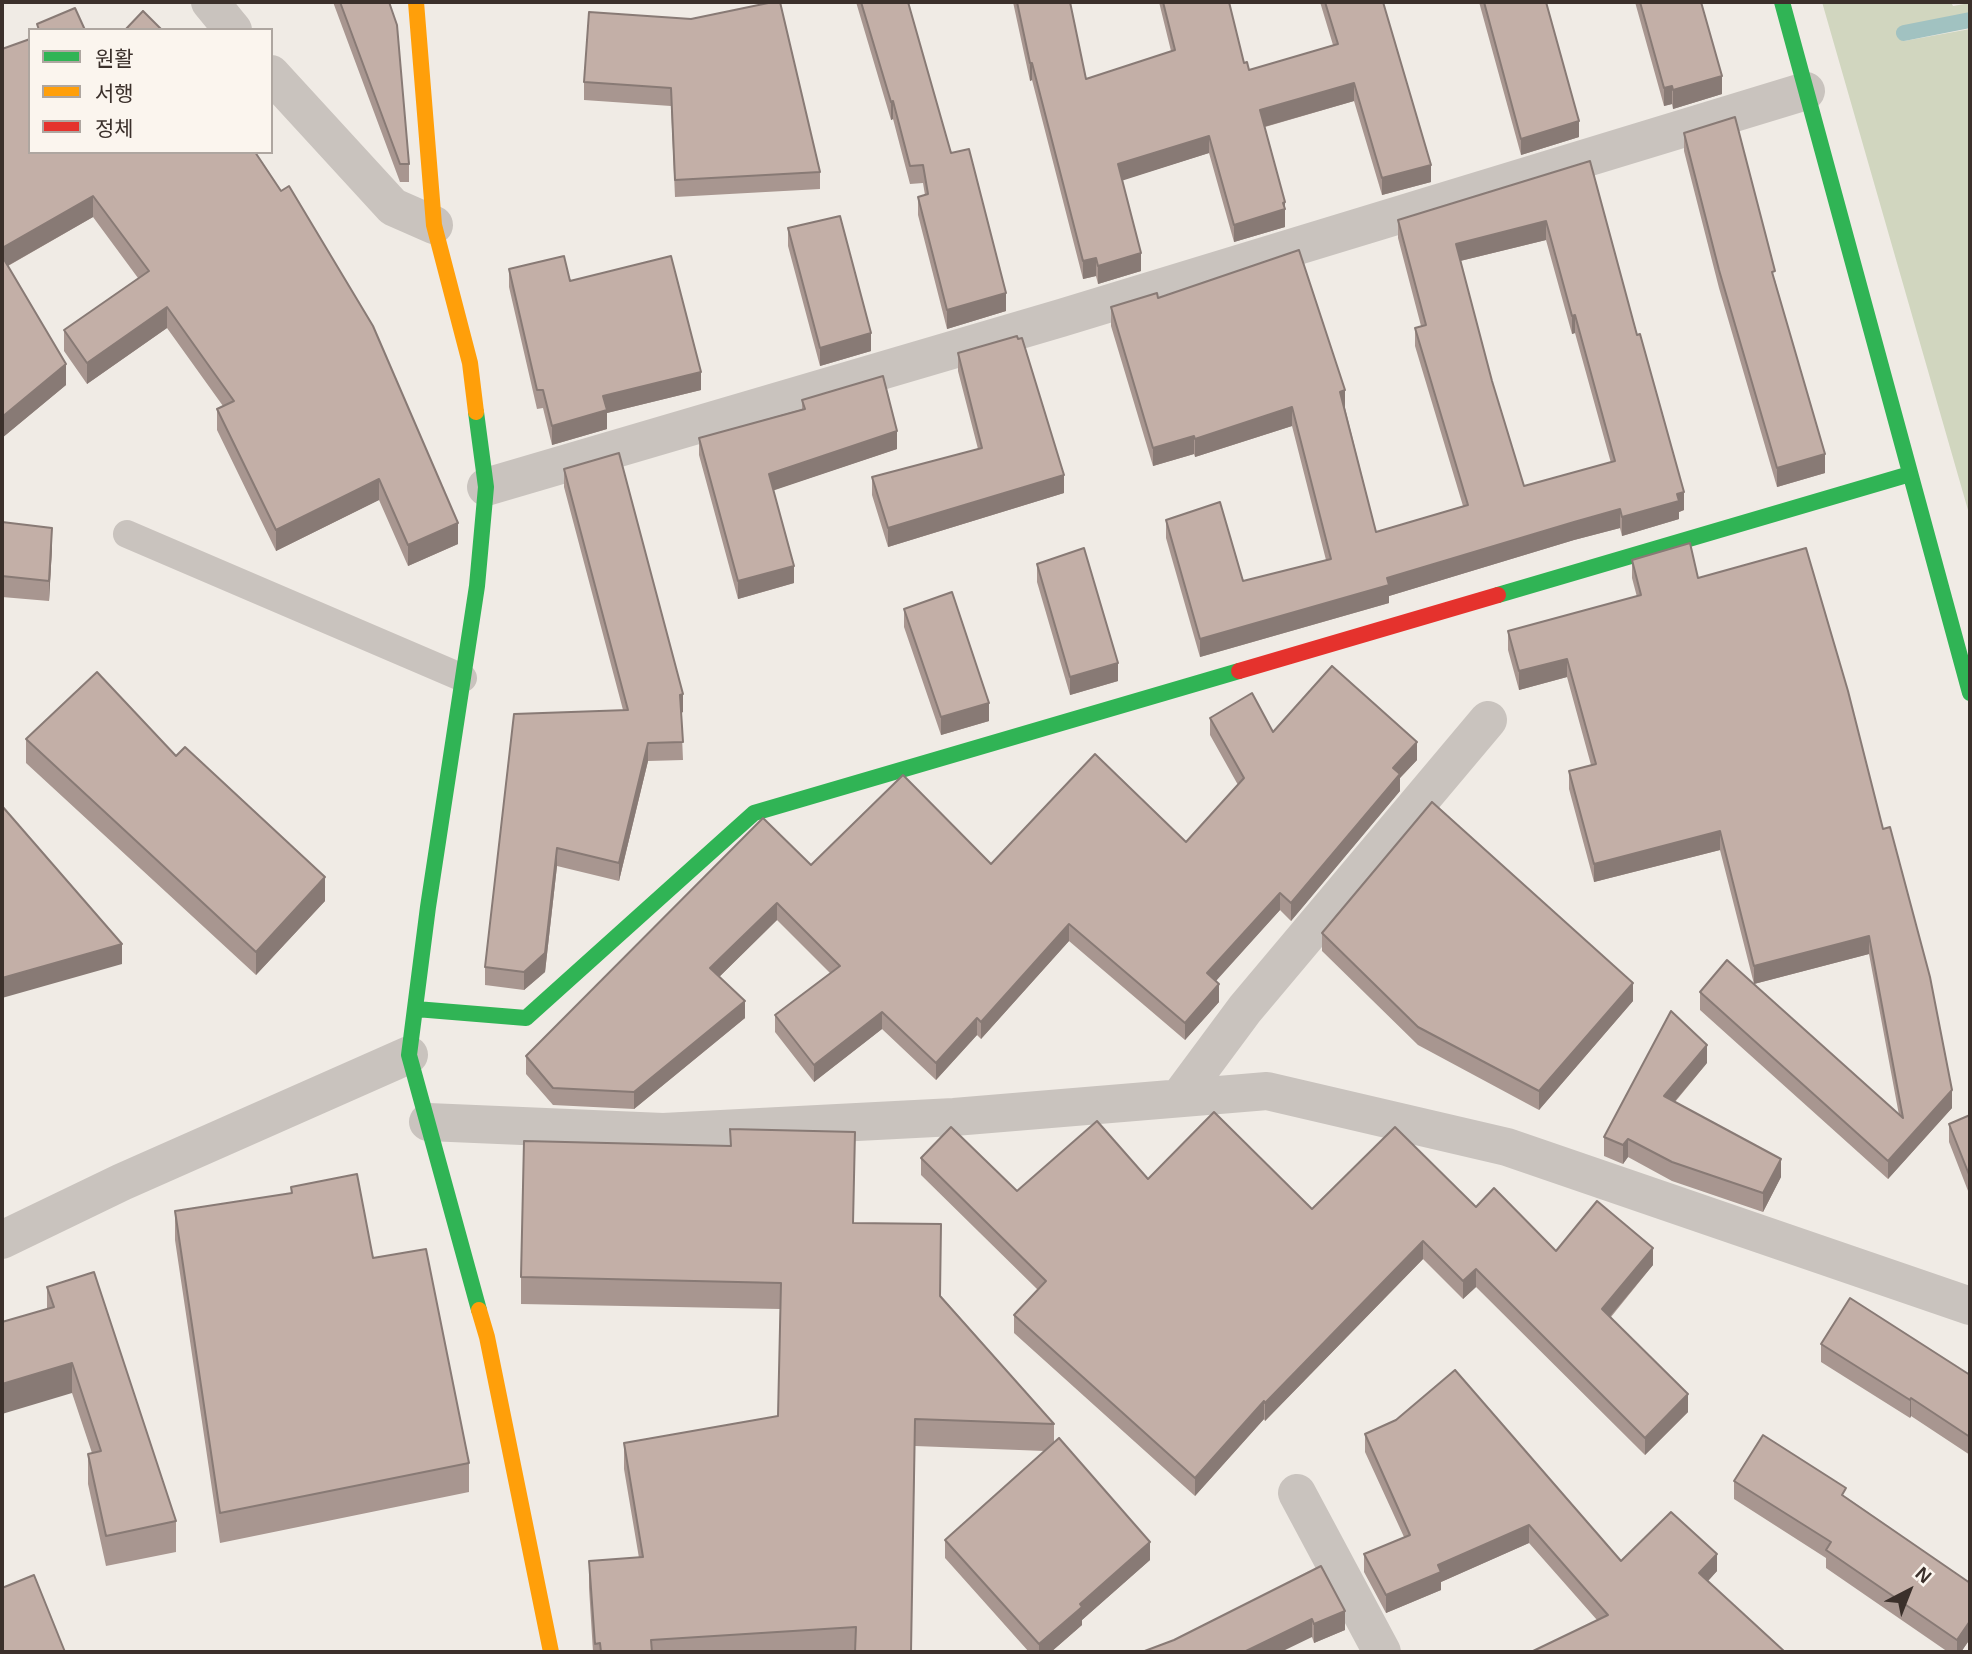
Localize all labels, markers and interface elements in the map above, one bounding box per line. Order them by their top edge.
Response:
legend [28,28,273,154]
text: 원활 [95,47,134,70]
text: 서행 [95,82,134,105]
text: 정체 [95,117,134,140]
north arrow [1874,1556,1944,1626]
text: N [1911,1563,1936,1587]

